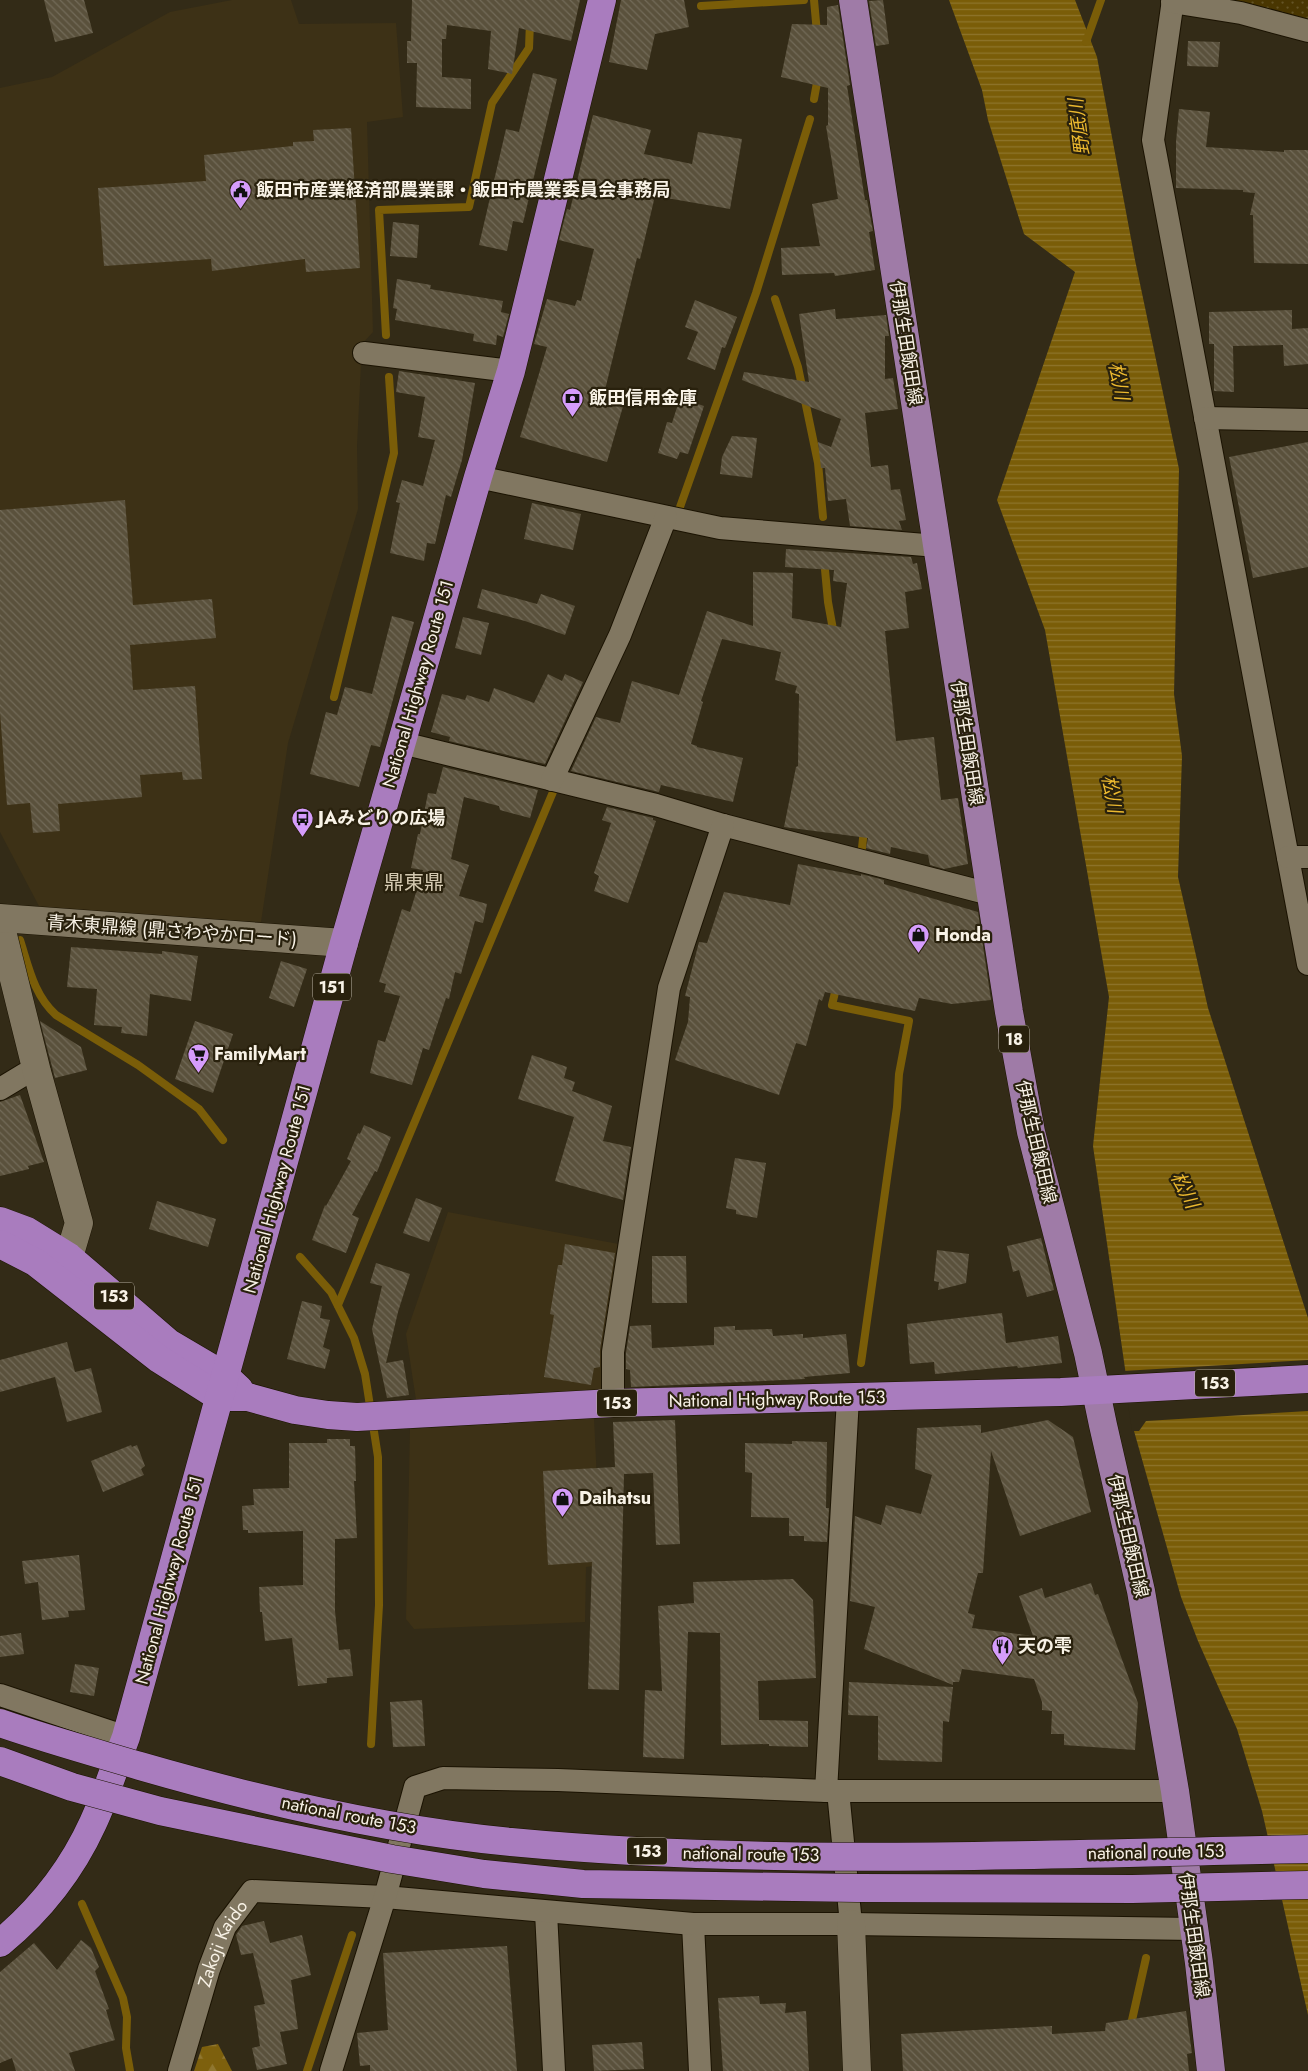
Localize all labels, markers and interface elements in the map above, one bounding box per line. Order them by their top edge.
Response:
water label: 野底川 [1062,95,1096,157]
place label: 飯田市産業経済部農業課・飯田市農業委員会事務局 [256,177,670,203]
public building icon: 飯田市産業経済部農業課・飯田市農業委員会事務局 [228,178,252,209]
street label: 伊那生田飯田線 [883,279,929,407]
water label: 松川 [1102,360,1136,404]
place label: 飯田信用金庫 [589,385,697,411]
bank icon: 飯田信用金庫 [561,386,585,417]
street label: National Highway Route 151 [376,577,460,791]
street label: 伊那生田飯田線 [944,679,990,807]
water label: 松川 [1095,773,1129,817]
place label: JAみどりの広場 [315,805,445,831]
bus stop icon: JAみどりの広場 [290,806,314,837]
district label: 鼎東鼎 [384,868,444,897]
street label: 青木東鼎線 (鼎さわやかロード) [46,909,298,953]
place label: Honda [935,922,991,948]
shop icon: Honda [907,923,931,954]
road number: 151 [313,974,351,1000]
road number: 18 [999,1026,1029,1052]
place label: FamilyMart [214,1041,306,1067]
supermarket icon: FamilyMart [186,1042,210,1073]
street label: 伊那生田飯田線 [1009,1078,1063,1206]
street label: National Highway Route 151 [237,1082,317,1296]
water label: 松川 [1164,1167,1207,1215]
road number: 153 [94,1282,134,1310]
road number: 153 [1195,1370,1235,1396]
street label: National Highway Route 153 [668,1384,886,1414]
road number: 153 [597,1390,637,1416]
street label: 伊那生田飯田線 [1101,1472,1155,1600]
street label: National Highway Route 151 [129,1473,209,1687]
place label: Daihatsu [579,1485,651,1511]
shop icon: Daihatsu [551,1486,575,1517]
place label: 天の雫 [1018,1633,1072,1659]
restaurant icon: 天の雫 [990,1634,1014,1665]
street label: national route 153 [279,1789,419,1841]
road number: 153 [627,1838,667,1864]
street label: national route 153 [1087,1838,1225,1866]
street label: national route 153 [682,1840,820,1868]
street label: 伊那生田飯田線 [1172,1871,1216,1999]
street label: Zakoji Kaido [191,1894,254,1990]

